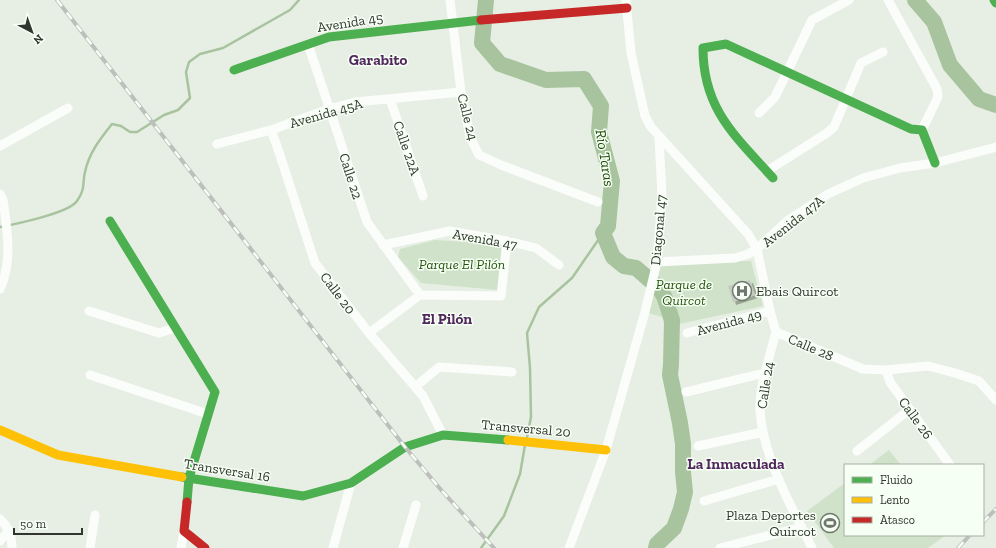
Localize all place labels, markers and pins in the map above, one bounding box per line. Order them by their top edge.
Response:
hospital icon: Ebais Quircot [731,280,753,302]
place label: Ebais Quircot [756,283,839,300]
place label: Plaza Deportes Quircot [726,507,817,540]
sports icon: Plaza Deportes Quircot [819,512,841,534]

